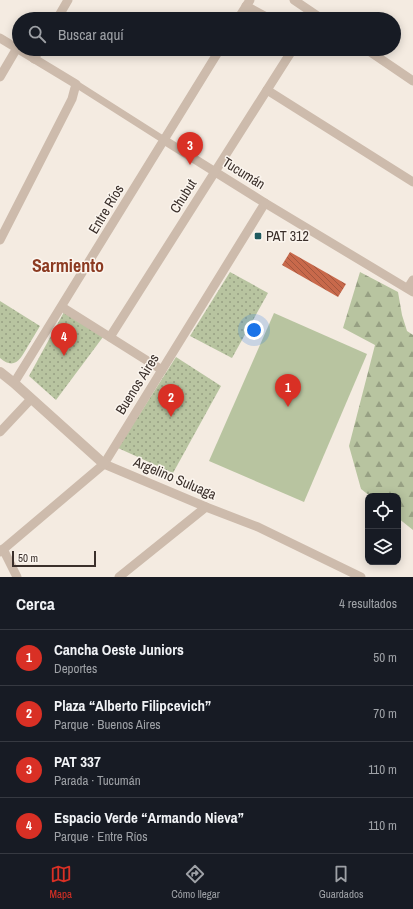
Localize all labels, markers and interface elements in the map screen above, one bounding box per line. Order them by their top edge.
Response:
search box [12,12,401,56]
icon: search [26,23,48,45]
text: Buscar aquí [58,24,124,45]
pin: 3 [177,132,203,165]
street label: Tucumán [219,153,269,193]
street label: Chubut [166,176,200,216]
street label: Entre Ríos [84,181,128,237]
place label: PAT 312 [266,227,309,245]
marker: PAT 312 [253,231,263,241]
district label: Sarmiento [32,253,104,278]
your location [244,320,264,340]
pin: 4 [51,323,77,356]
street label: Buenos Aires [111,350,163,418]
pin: 1 [275,374,301,407]
pin: 2 [158,384,184,417]
street label: Argelino Suluaga [130,452,220,504]
map controls [365,493,401,565]
button: locate [365,493,401,529]
button: layers [365,529,401,565]
scale bar [12,549,96,568]
text: 50 m [18,551,38,565]
text: Cerca [16,592,55,615]
text: 4 resultados [339,595,397,612]
text: Cancha Oeste Juniors [54,639,184,660]
text: 1 [26,649,32,666]
text: 50 m [373,649,397,666]
text: Deportes [54,660,97,677]
text: Plaza “Alberto Filipcevich” [54,695,211,716]
text: 2 [26,705,32,722]
text: 70 m [373,705,397,722]
text: Parque · Buenos Aires [54,716,161,733]
text: PAT 337 [54,751,101,772]
text: 3 [26,761,32,778]
text: 110 m [368,761,397,778]
text: Parada · Tucumán [54,772,141,789]
text: Espacio Verde “Armando Nieva” [54,807,244,828]
text: 4 [26,817,32,834]
text: 110 m [368,817,397,834]
text: Parque · Entre Ríos [54,828,148,845]
tab: Mapa [50,863,72,901]
tab: Cómo llegar [171,863,220,901]
tab: Guardados [319,863,363,901]

